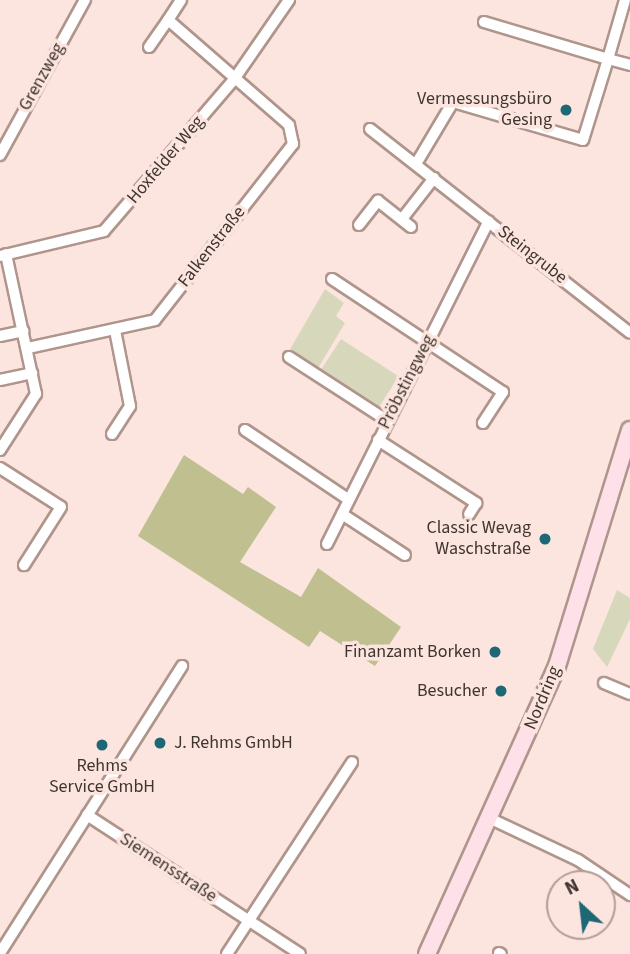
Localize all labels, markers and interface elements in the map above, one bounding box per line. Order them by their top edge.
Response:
street label: Grenzweg [15,39,69,115]
place label: Vermessungsbüro Gesing [417,89,552,132]
marker: Vermessungsbüro Gesing [558,102,574,118]
street label: Hoxfelder Weg [123,111,209,209]
street label: Falkenstraße [174,202,250,292]
street label: Steingrube [493,221,571,289]
street label: Pröbstingweg [374,331,440,433]
place label: Classic Wevag Waschstraße [426,518,531,560]
marker: Classic Wevag Waschstraße [537,531,553,547]
place label: Finanzamt Borken [344,641,481,663]
marker: Finanzamt Borken [487,644,503,660]
street label: Nordring [520,663,566,733]
place label: Besucher [417,680,487,702]
marker: Besucher [493,683,509,699]
place label: J. Rehms GmbH [174,732,293,754]
marker: J. Rehms GmbH [152,735,168,751]
marker: Rehms Service GmbH [94,737,110,753]
place label: Rehms Service GmbH [49,756,155,798]
street label: Siemensstraße [115,829,221,907]
north arrow [546,870,616,940]
text: N [560,873,584,903]

